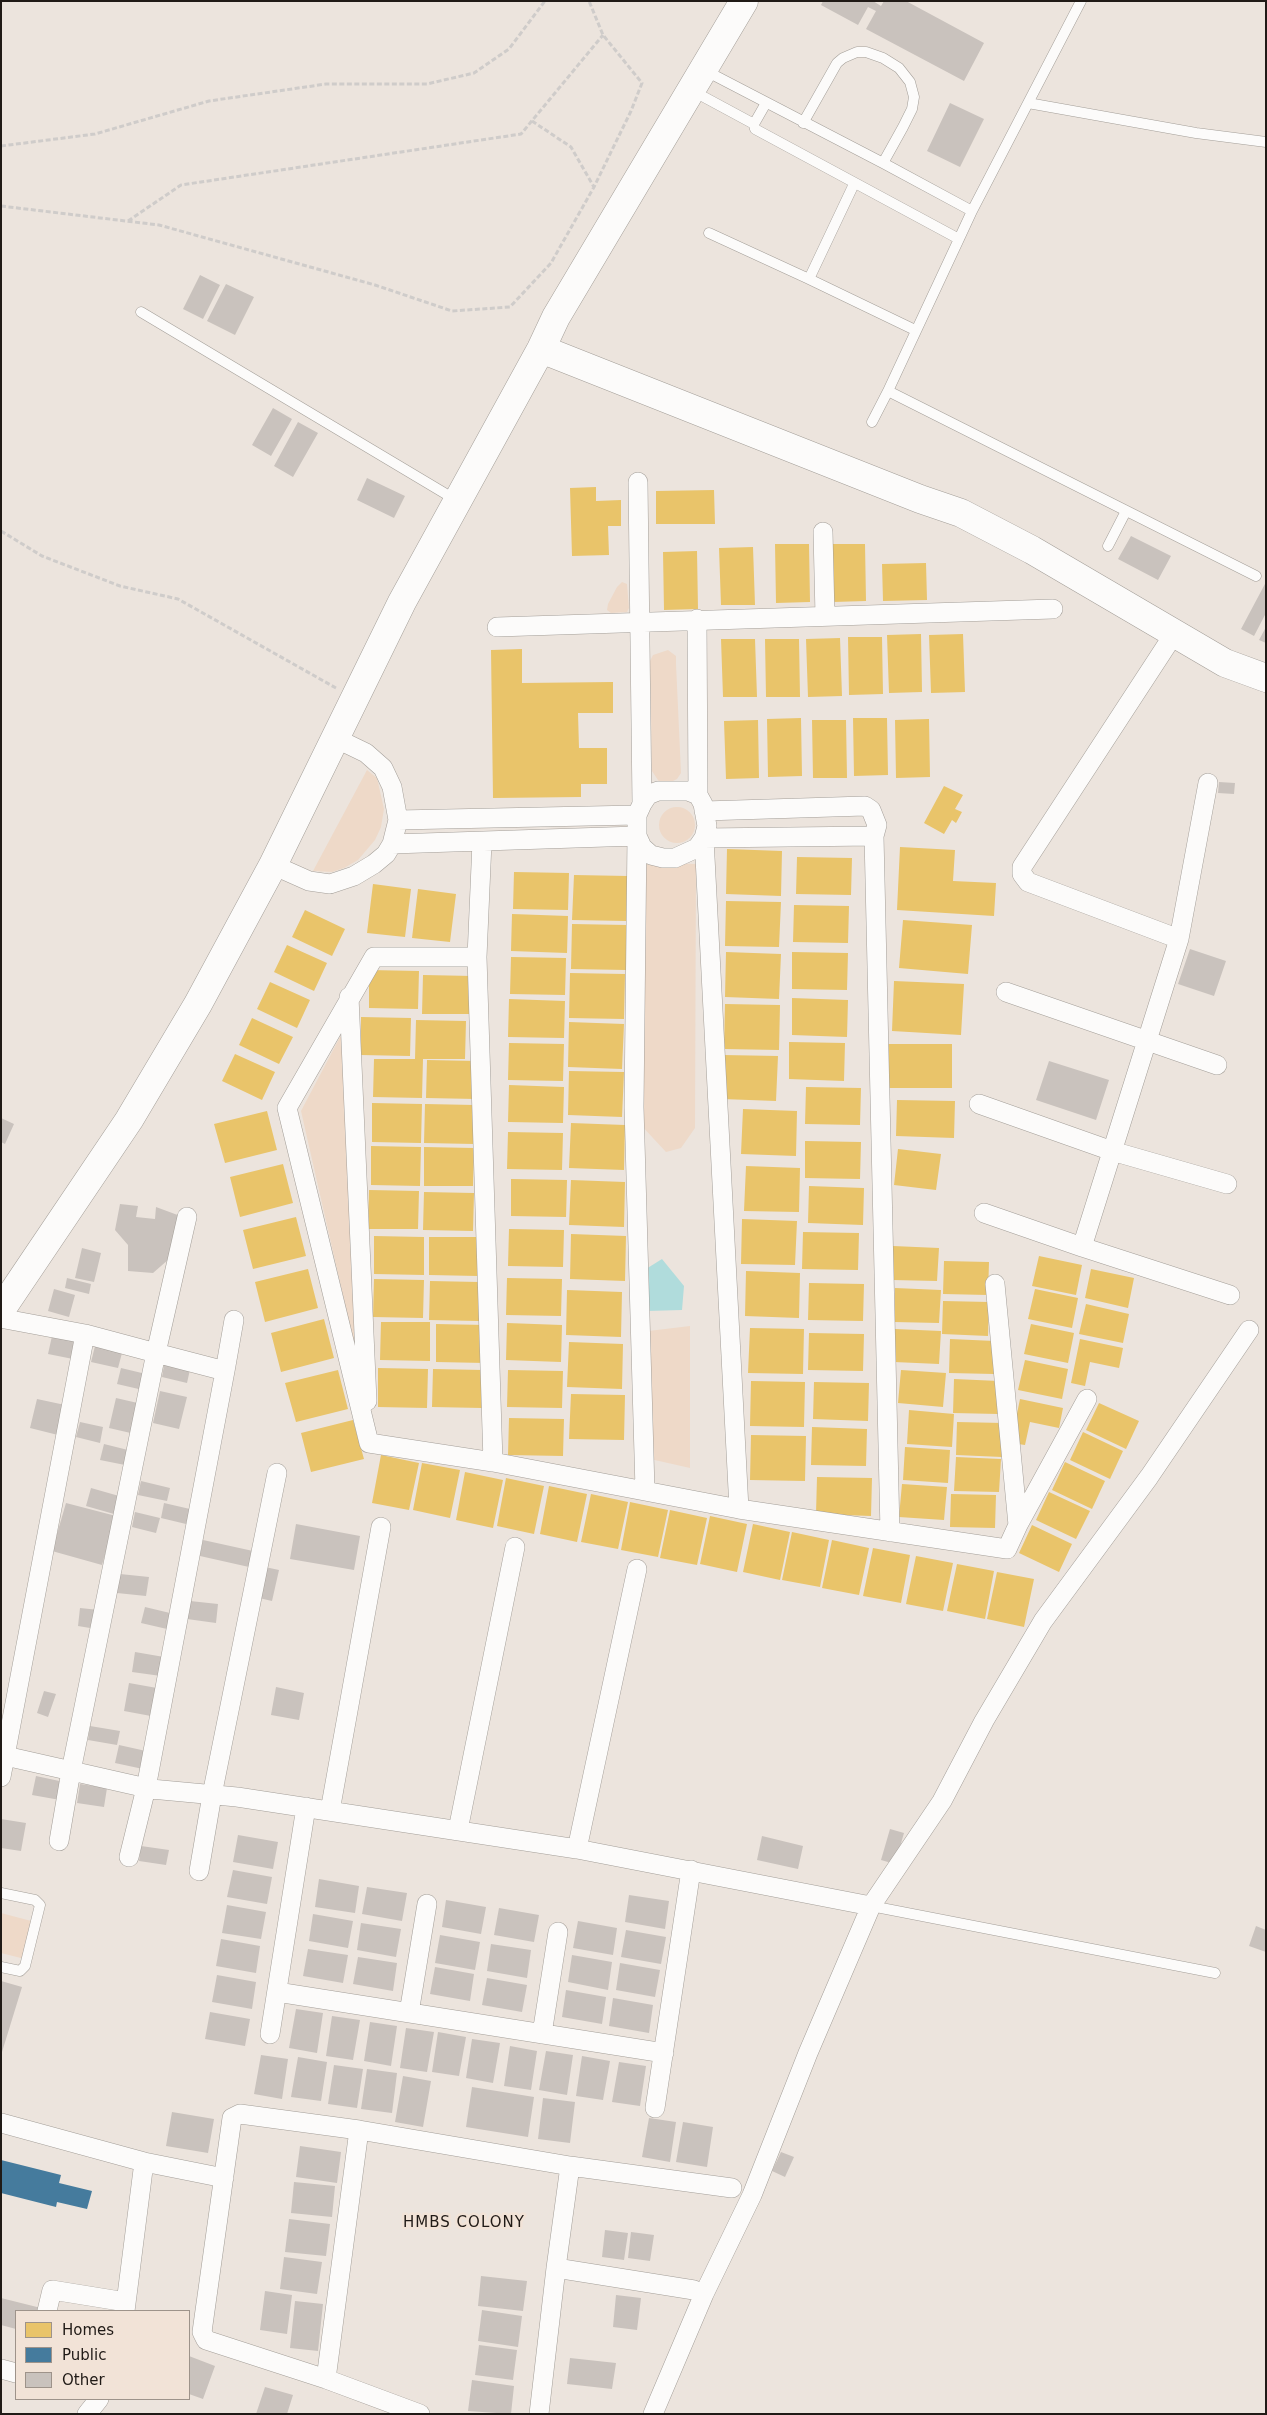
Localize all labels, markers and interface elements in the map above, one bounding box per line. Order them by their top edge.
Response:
district label: HMBS COLONY [402,2214,526,2232]
legend [15,2310,190,2400]
text: Homes [62,2321,114,2339]
text: Public [62,2346,106,2364]
text: Other [62,2371,105,2389]

